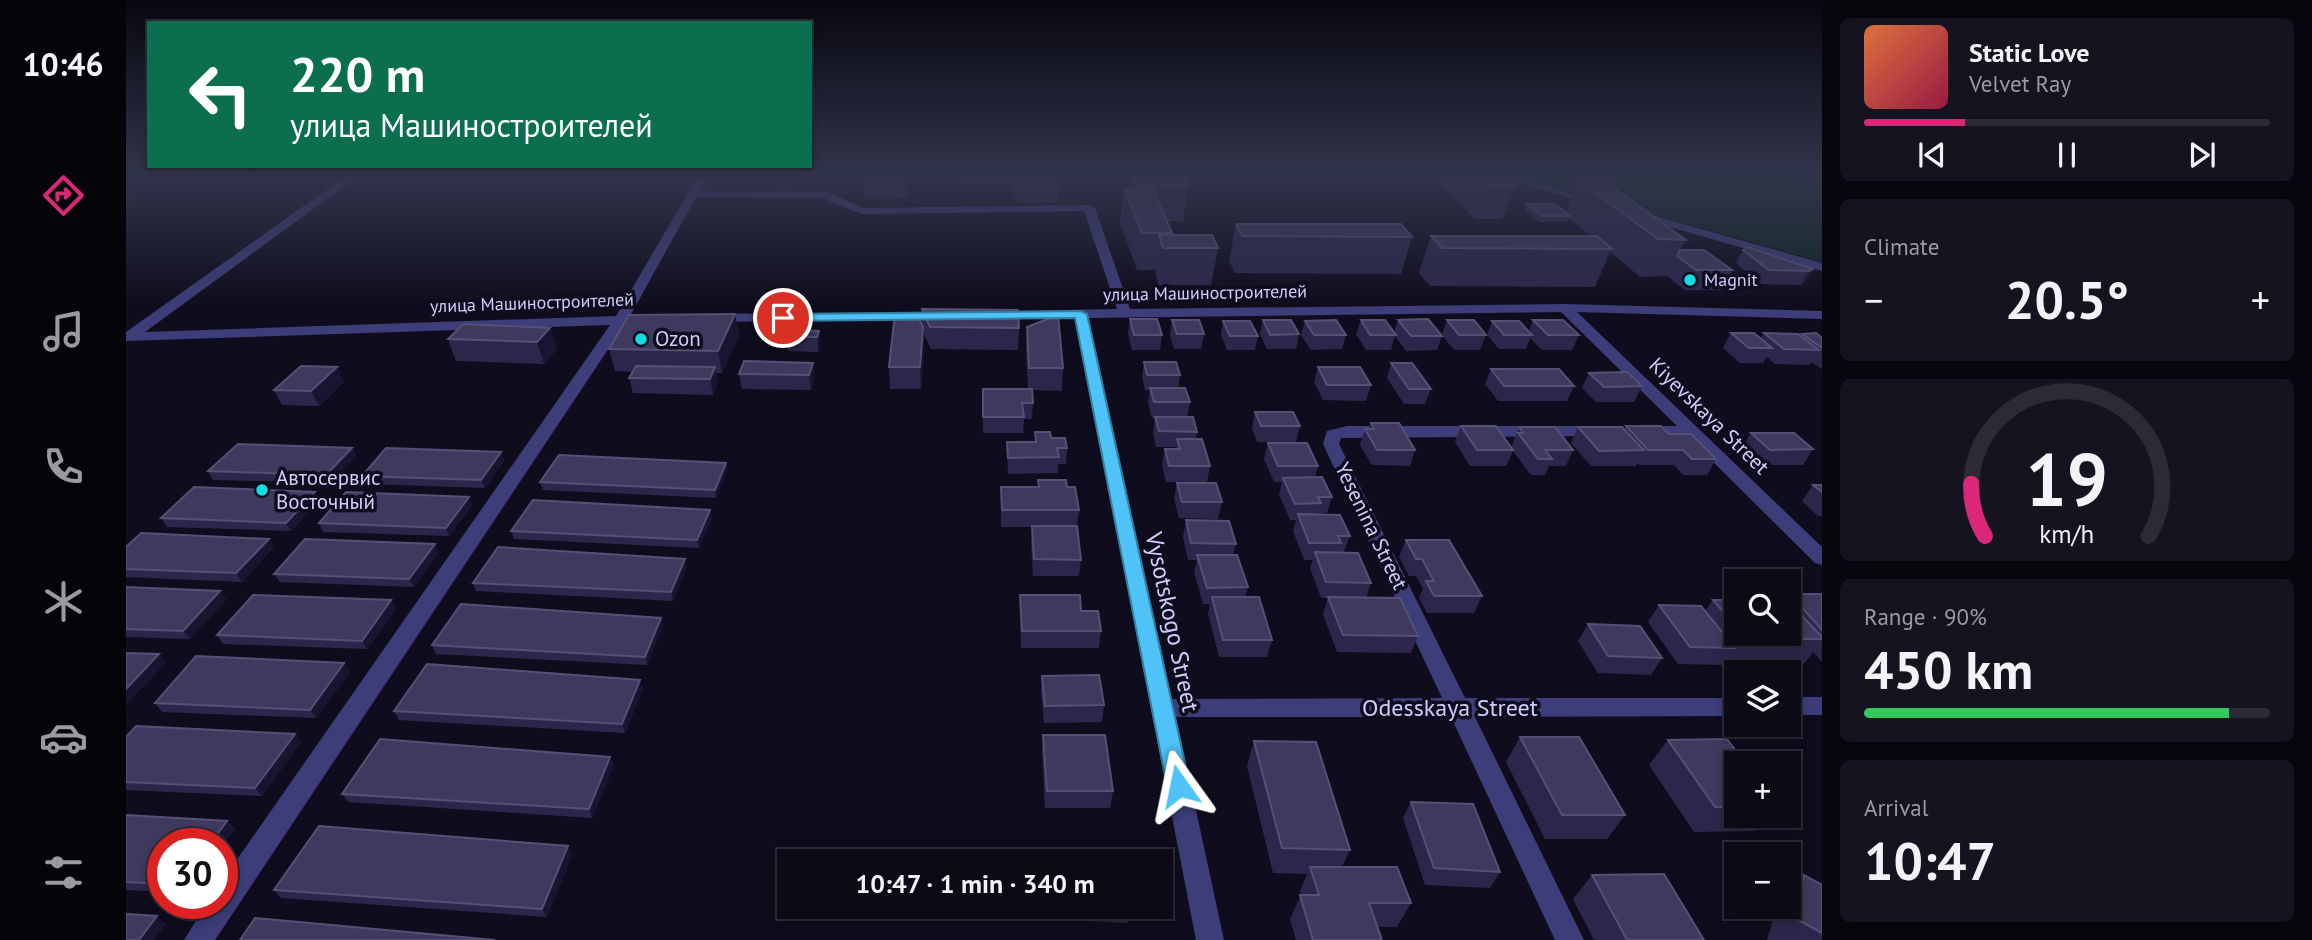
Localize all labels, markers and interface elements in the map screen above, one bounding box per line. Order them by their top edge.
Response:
text: Static Love [1969,36,2090,69]
text: 220 m [290,42,425,106]
text: 10:46 [22,43,104,85]
icon: left [175,49,266,140]
text: Velvet Ray [1969,69,2071,98]
text: улица Машиностроителей [290,104,653,146]
icon: previous [1913,136,1951,174]
icon: pause [2048,136,2086,174]
icon: next [2183,136,2221,174]
icon: directions [39,171,88,220]
text: Climate [1864,232,1939,261]
text: 20.5° [2005,266,2129,333]
place label: Magnit [1704,268,1758,291]
marker: Magnit [1682,272,1698,288]
text: − [1864,275,1883,324]
text: + [2251,275,2270,324]
street label: улица Машиностроителей [1103,279,1307,306]
street label: улица Машиностроителей [430,287,634,318]
pin [753,288,813,348]
icon: arrive [764,299,802,337]
icon: music [39,307,88,356]
place label: Ozon [655,325,701,352]
marker: Ozon [633,331,649,347]
street label: Kiyevskaya Street [1643,351,1775,480]
text: 19 [2026,432,2108,526]
icon: phone [39,442,88,491]
street label: Yesenina Street [1329,458,1414,594]
place label: Автосервис Восточный [276,464,380,515]
marker: Автосервис Восточный [254,482,270,498]
text: km/h [2040,518,2094,550]
street label: Vysotskogo Street [1138,528,1207,715]
map controls [1724,569,1801,919]
button: search [1724,569,1801,646]
icon: climate [39,577,88,626]
text: Range · 90% [1864,602,1987,631]
text: 450 km [1864,636,2033,703]
button: layers [1724,660,1801,737]
street label: Odesskaya Street [1362,692,1538,723]
icon: car [39,713,88,762]
position arrow [1142,749,1216,823]
button: + [1724,751,1801,828]
text: Arrival [1864,793,1928,822]
text: 10:47 [1864,827,1996,894]
speed limit sign: 30 [147,828,238,919]
button: − [1724,842,1801,919]
icon: filters [39,848,88,897]
text: 10:47 · 1 min · 340 m [855,867,1095,900]

